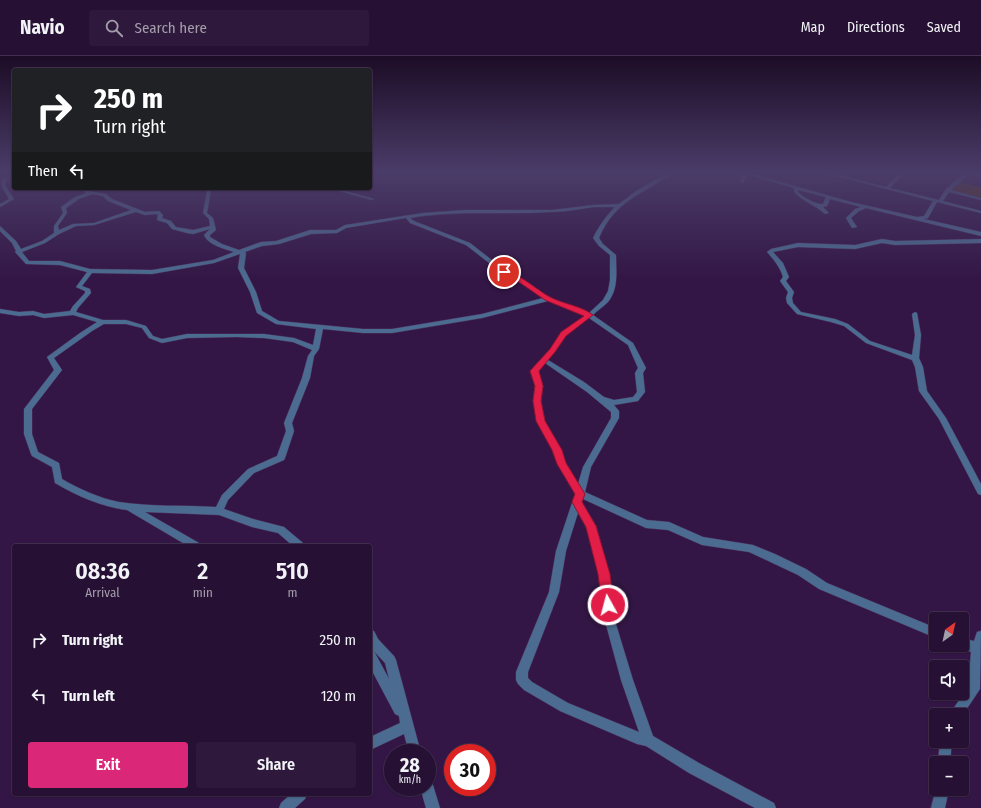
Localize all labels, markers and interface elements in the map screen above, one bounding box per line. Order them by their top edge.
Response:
search box [89,10,369,46]
text: Navio [20,16,65,39]
icon: search [103,17,125,39]
text: Search here [135,19,207,37]
text: Map [801,19,825,36]
text: Directions [847,19,905,36]
text: Saved [927,19,961,36]
text: 250 m [94,82,163,115]
icon: right [28,84,80,136]
text: Turn right [94,116,166,138]
icon: left [66,160,88,182]
text: Then [28,162,58,180]
pin [487,255,521,289]
icon: arrive [493,261,515,283]
text: 08:36 [75,557,130,585]
text: 2 [197,557,208,585]
text: 510 [276,557,309,585]
position arrow [587,584,629,626]
text: Arrival [85,585,120,600]
text: min [193,585,213,600]
text: m [287,585,297,600]
north arrow [929,612,969,652]
map controls [929,612,969,796]
icon: right [28,629,50,651]
text: Turn right [62,631,123,649]
text: 250 m [320,631,356,649]
button: sound [929,660,969,700]
icon: left [28,685,50,707]
text: Turn left [62,687,115,705]
text: 120 m [321,687,356,705]
button: + [929,708,969,748]
button: Exit [28,742,188,788]
button: Share [196,742,356,788]
speed limit sign: 30 [444,744,496,796]
text: 28 [400,753,420,777]
button: − [929,756,969,796]
text: km/h [399,774,421,786]

